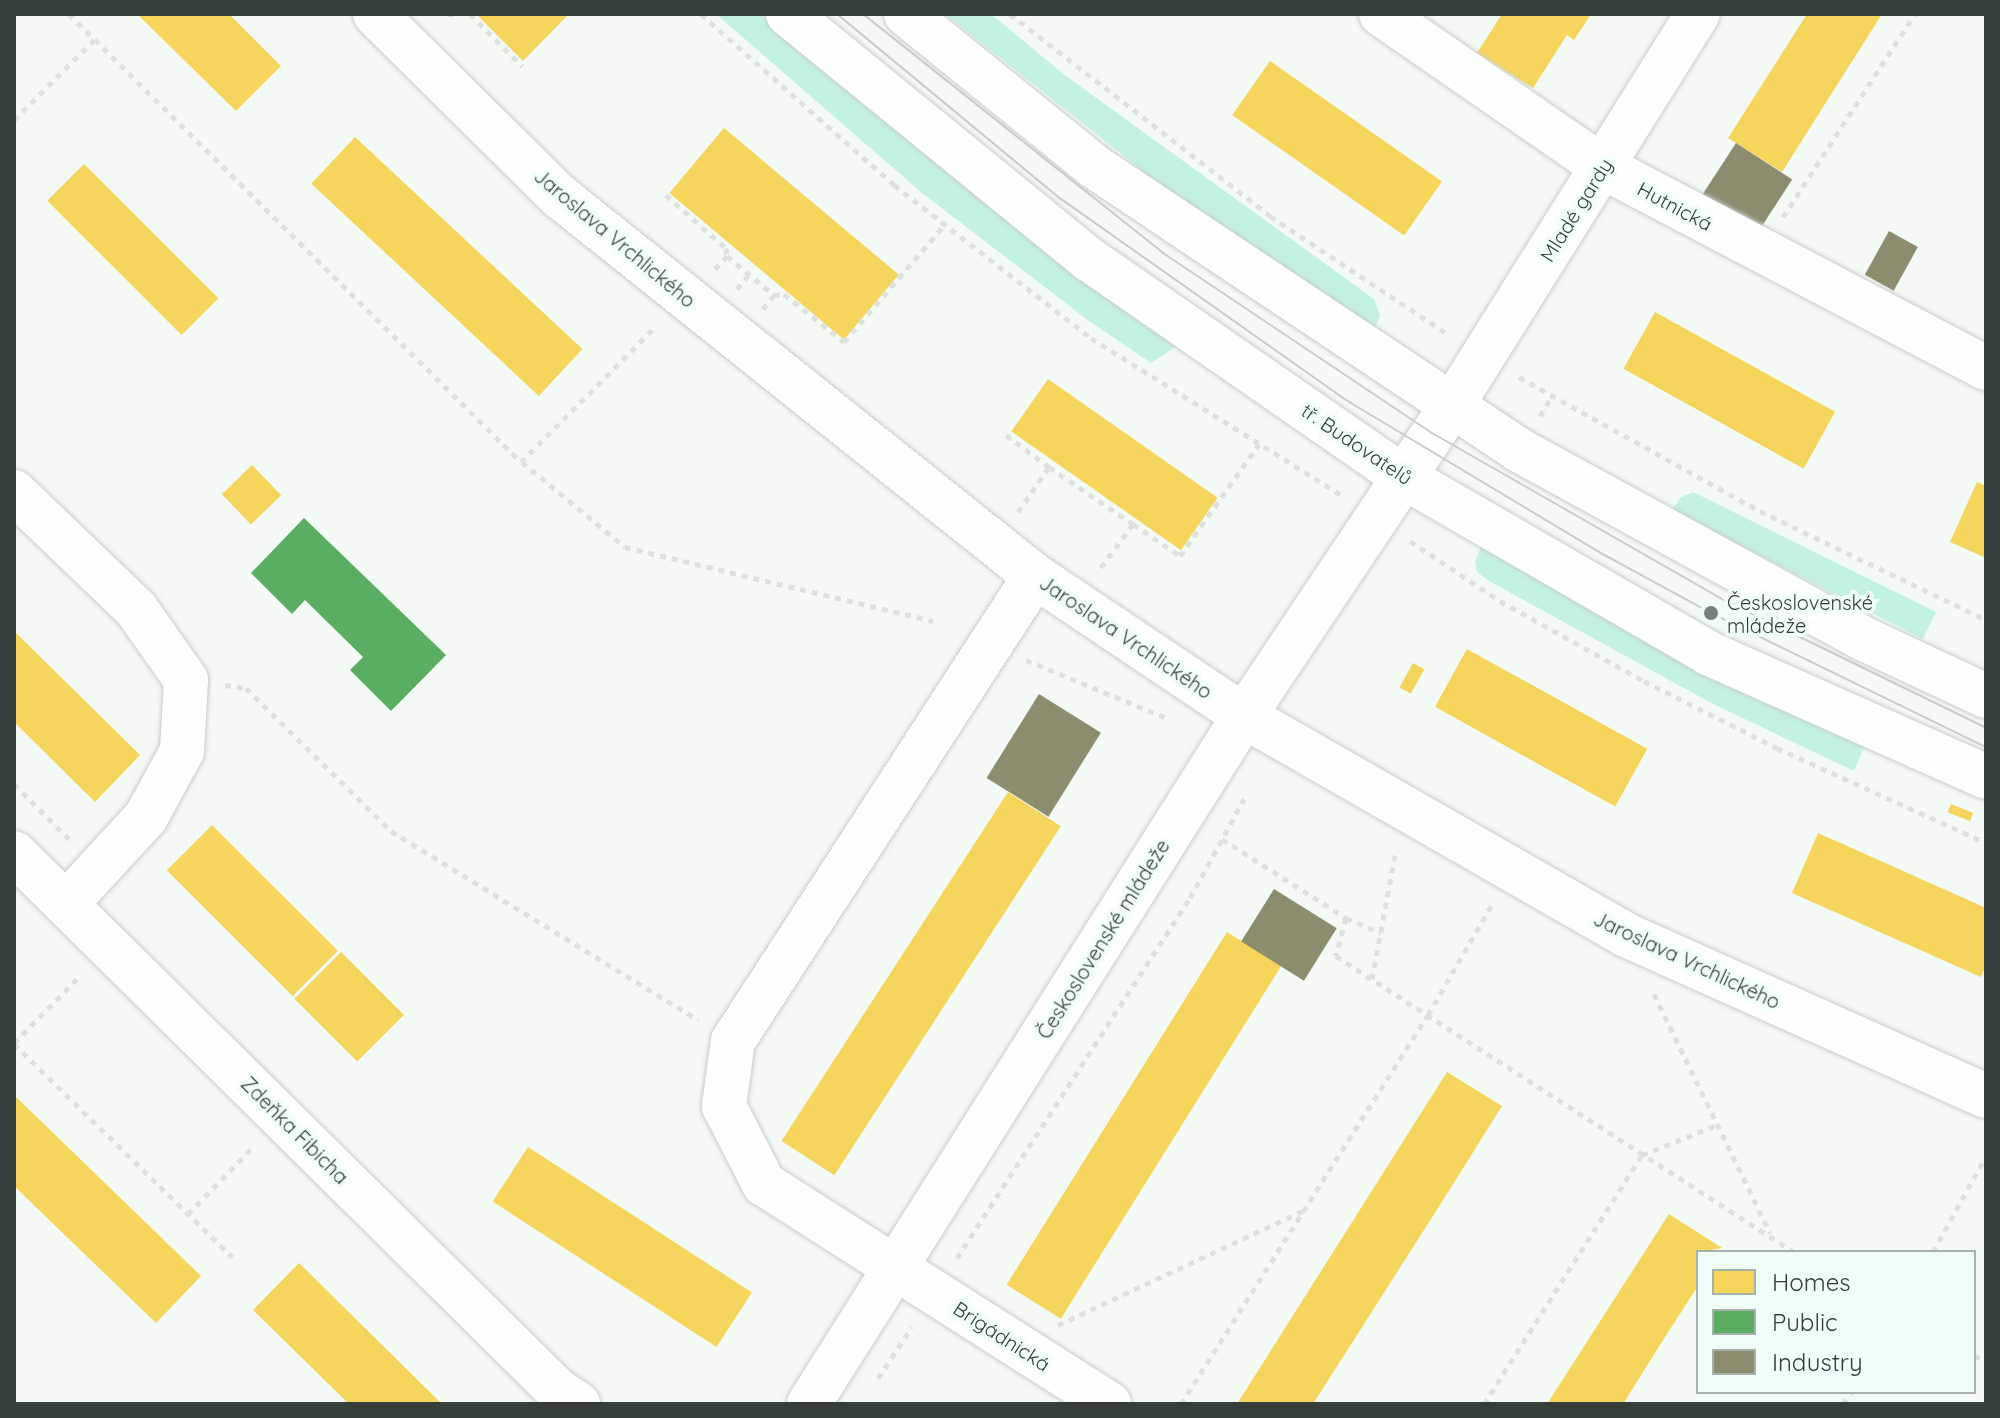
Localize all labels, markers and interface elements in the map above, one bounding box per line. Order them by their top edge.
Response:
street label: Mladé gardy [1535,154,1617,266]
street label: Jaroslava Vrchlického [529,164,701,312]
street label: Hutnická [1633,176,1717,236]
street label: tř. Budovatelů [1297,398,1417,490]
street label: Jaroslava Vrchlického [1035,570,1217,704]
place label: Československé mládeže [1727,590,1873,637]
marker: Československé mládeže [1702,604,1720,622]
street label: Československé mládeže [1032,835,1174,1043]
street label: Jaroslava Vrchlického [1590,906,1784,1014]
street label: Zdeňka Fibicha [236,1071,354,1189]
legend [1696,1250,1976,1394]
text: Homes [1772,1267,1850,1297]
street label: Brigádnická [949,1296,1055,1376]
text: Public [1772,1307,1837,1337]
text: Industry [1772,1347,1863,1377]

